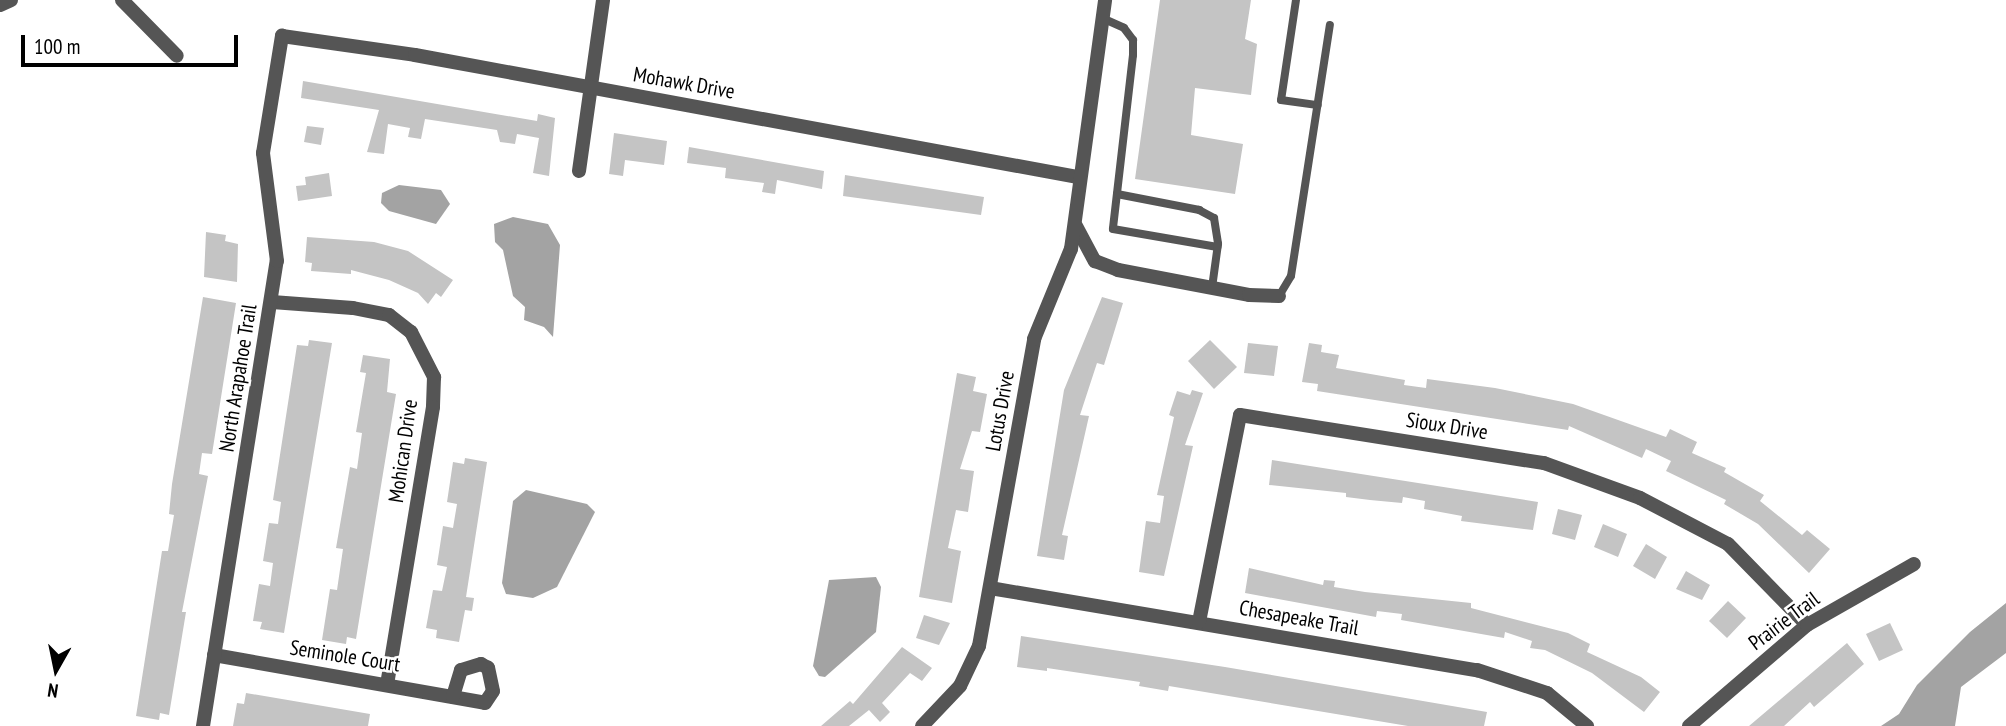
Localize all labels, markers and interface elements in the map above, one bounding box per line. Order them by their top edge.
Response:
scale bar [24,21,242,65]
text: 100 m [34,33,80,60]
street label: Mohawk Drive [631,62,737,104]
street label: North Arapahoe Trail [214,302,262,454]
street label: Lotus Drive [981,369,1019,453]
street label: Mohican Drive [383,398,423,504]
street label: Sioux Drive [1404,407,1490,445]
street label: Prairie Trail [1744,586,1824,656]
street label: Chesapeake Trail [1237,595,1361,641]
north arrow [21,635,91,705]
street label: Seminole Court [288,635,402,677]
text: N [46,678,60,703]

